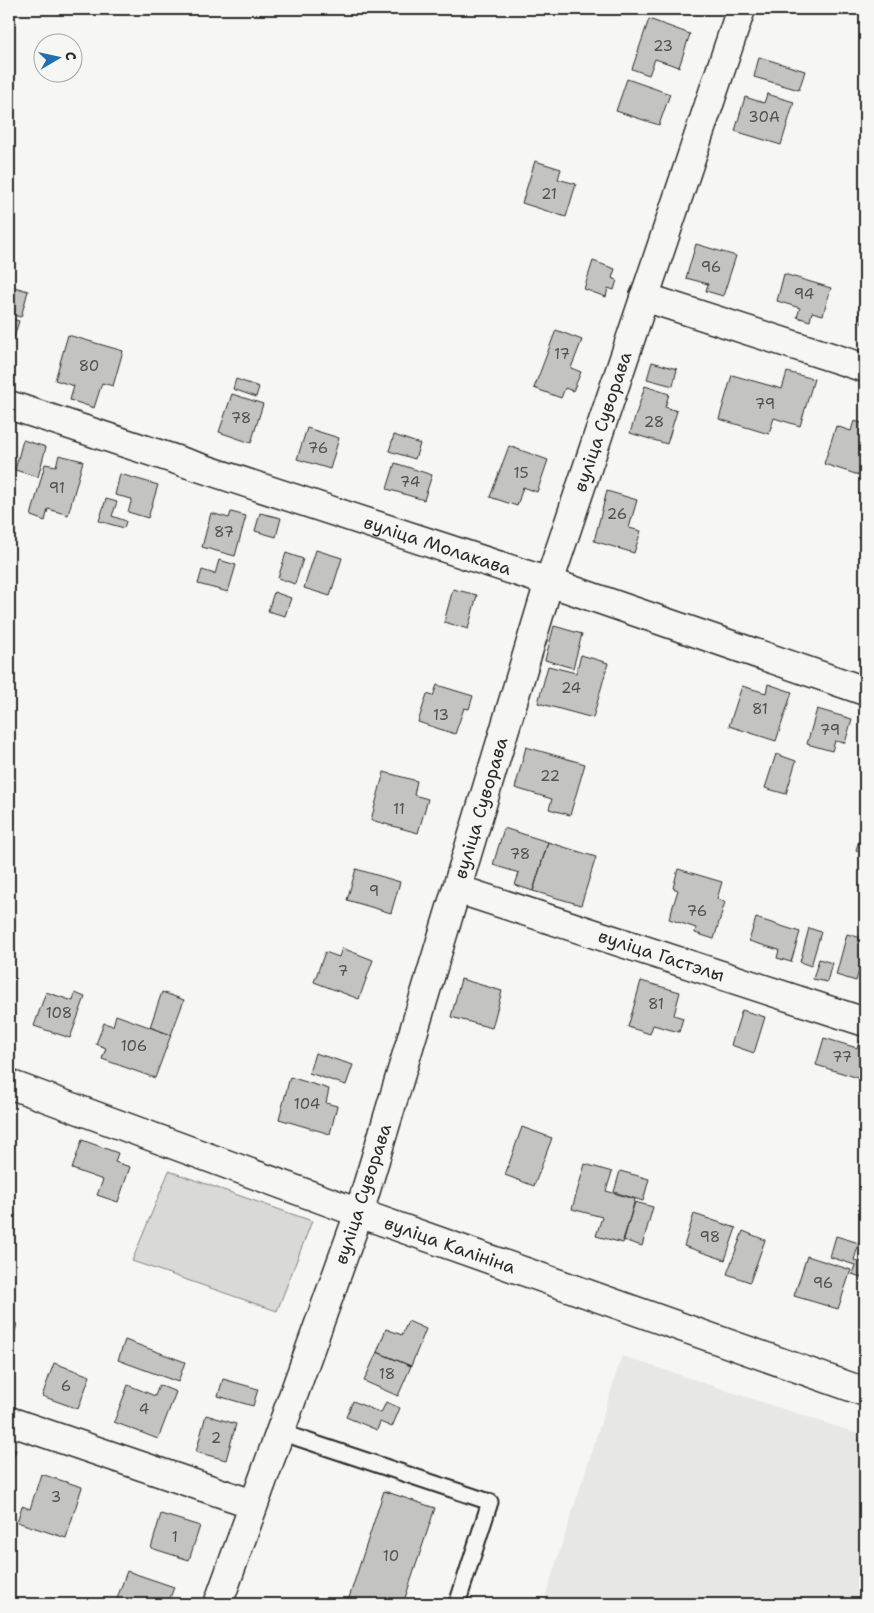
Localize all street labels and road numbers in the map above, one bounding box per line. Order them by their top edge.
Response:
street label: вуліца Суворава [568,348,637,495]
street label: вуліца Молакава [361,510,514,581]
street label: вуліца Суворава [448,734,514,882]
street label: вуліца Гастэлы [595,924,728,987]
street label: вуліца Суворава [329,1121,397,1267]
street label: вуліца Калініна [381,1211,519,1279]

